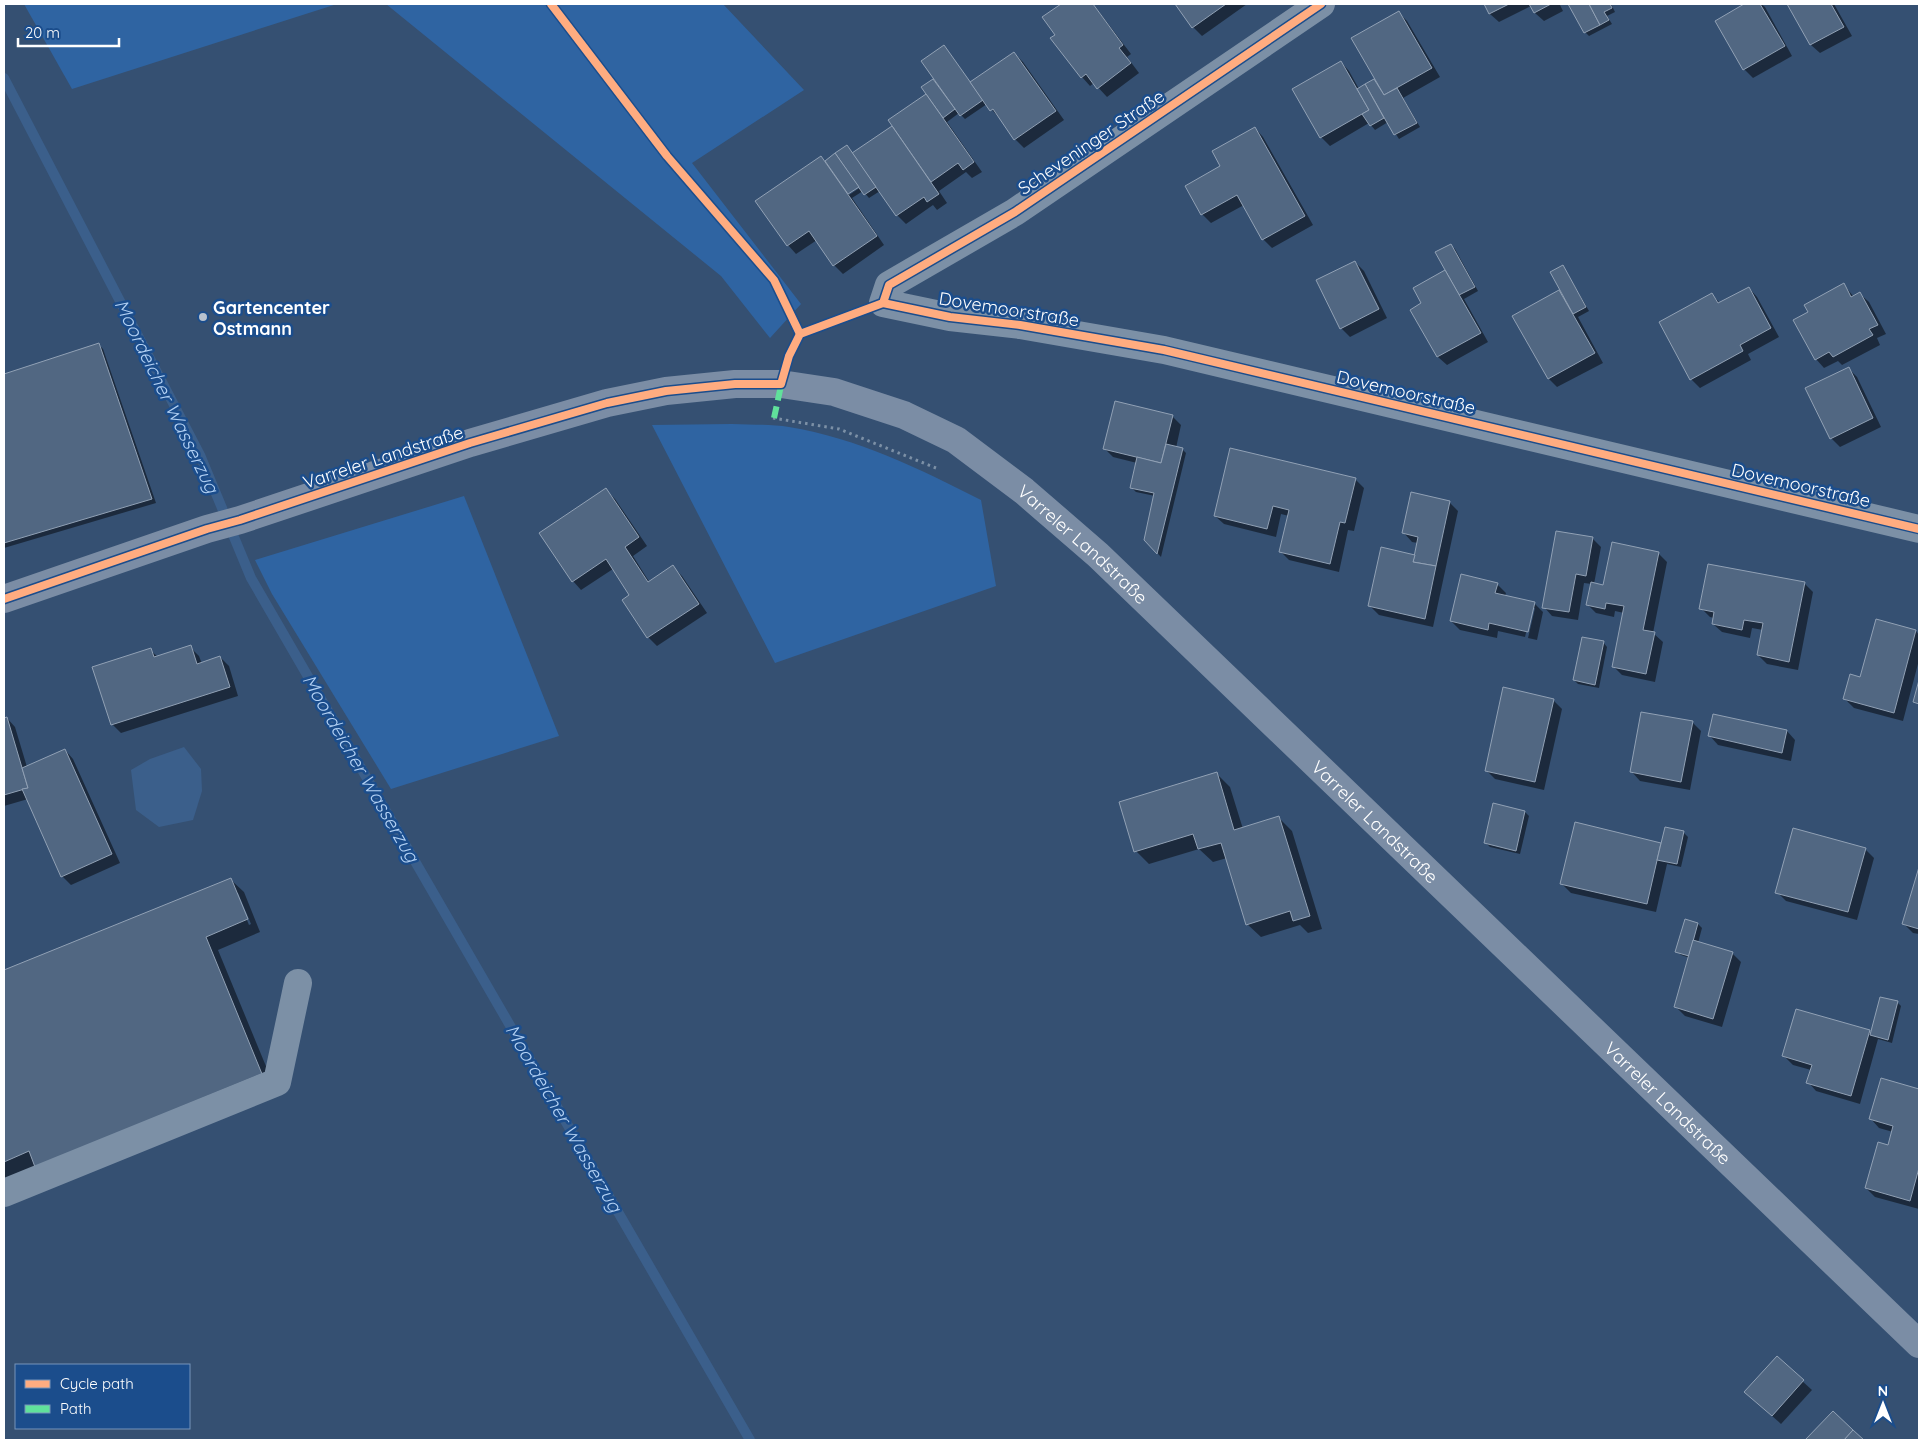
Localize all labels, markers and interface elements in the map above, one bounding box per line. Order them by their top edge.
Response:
scale bar [18,15,119,47]
text: 20 m [25,23,60,42]
street label: Scheveninger Straße [1013,84,1169,200]
street label: Dovemoorstraße [937,287,1081,331]
water label: Moordeicher Wasserzug [110,295,225,498]
place label: Gartencenter Ostmann [213,296,330,340]
marker: Gartencenter Ostmann [197,311,209,323]
street label: Dovemoorstraße [1334,365,1478,419]
street label: Varreler Landstraße [300,420,466,494]
street label: Dovemoorstraße [1729,458,1873,512]
street label: Varreler Landstraße [1013,479,1153,608]
water label: Moordeicher Wasserzug [297,670,425,867]
street label: Varreler Landstraße [1307,755,1444,888]
water label: Moordeicher Wasserzug [500,1020,628,1217]
street label: Varreler Landstraße [1600,1036,1736,1169]
legend [15,1364,190,1429]
text: Cycle path [60,1374,134,1393]
north arrow [1858,1379,1908,1429]
text: N [1878,1382,1888,1400]
text: Path [60,1399,92,1418]

